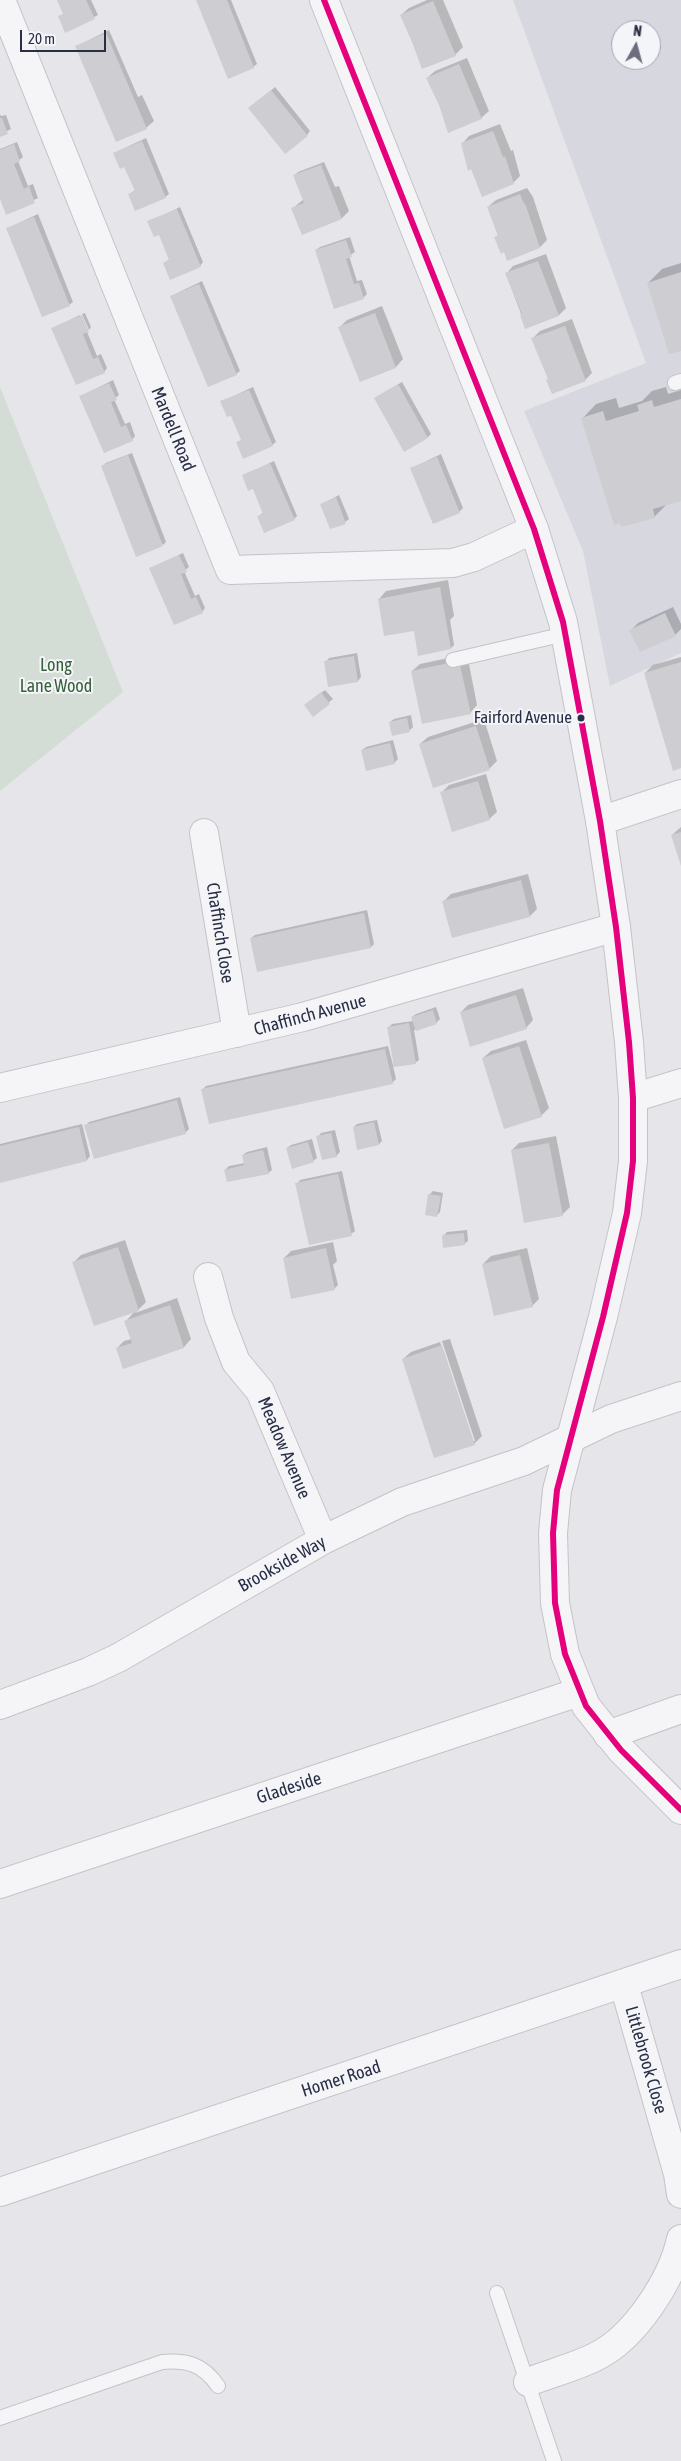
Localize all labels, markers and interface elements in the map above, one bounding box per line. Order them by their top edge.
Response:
scale bar [22,20,109,52]
north arrow [611,20,661,70]
text: N [633,23,643,40]
text: 20 m [28,30,55,47]
street label: Mardell Road [146,384,200,474]
park label: Long Lane Wood [20,654,92,696]
place label: Fairford Avenue [474,708,572,728]
marker: Fairford Avenue [576,713,586,723]
street label: Chaffinch Close [201,881,239,985]
street label: Chaffinch Avenue [251,990,369,1040]
street label: Meadow Avenue [253,1394,315,1502]
street label: Brookside Way [235,1531,329,1597]
street label: Gladeside [254,1767,324,1809]
street label: Littlebrook Close [620,2004,672,2116]
street label: Homer Road [299,2056,383,2102]

